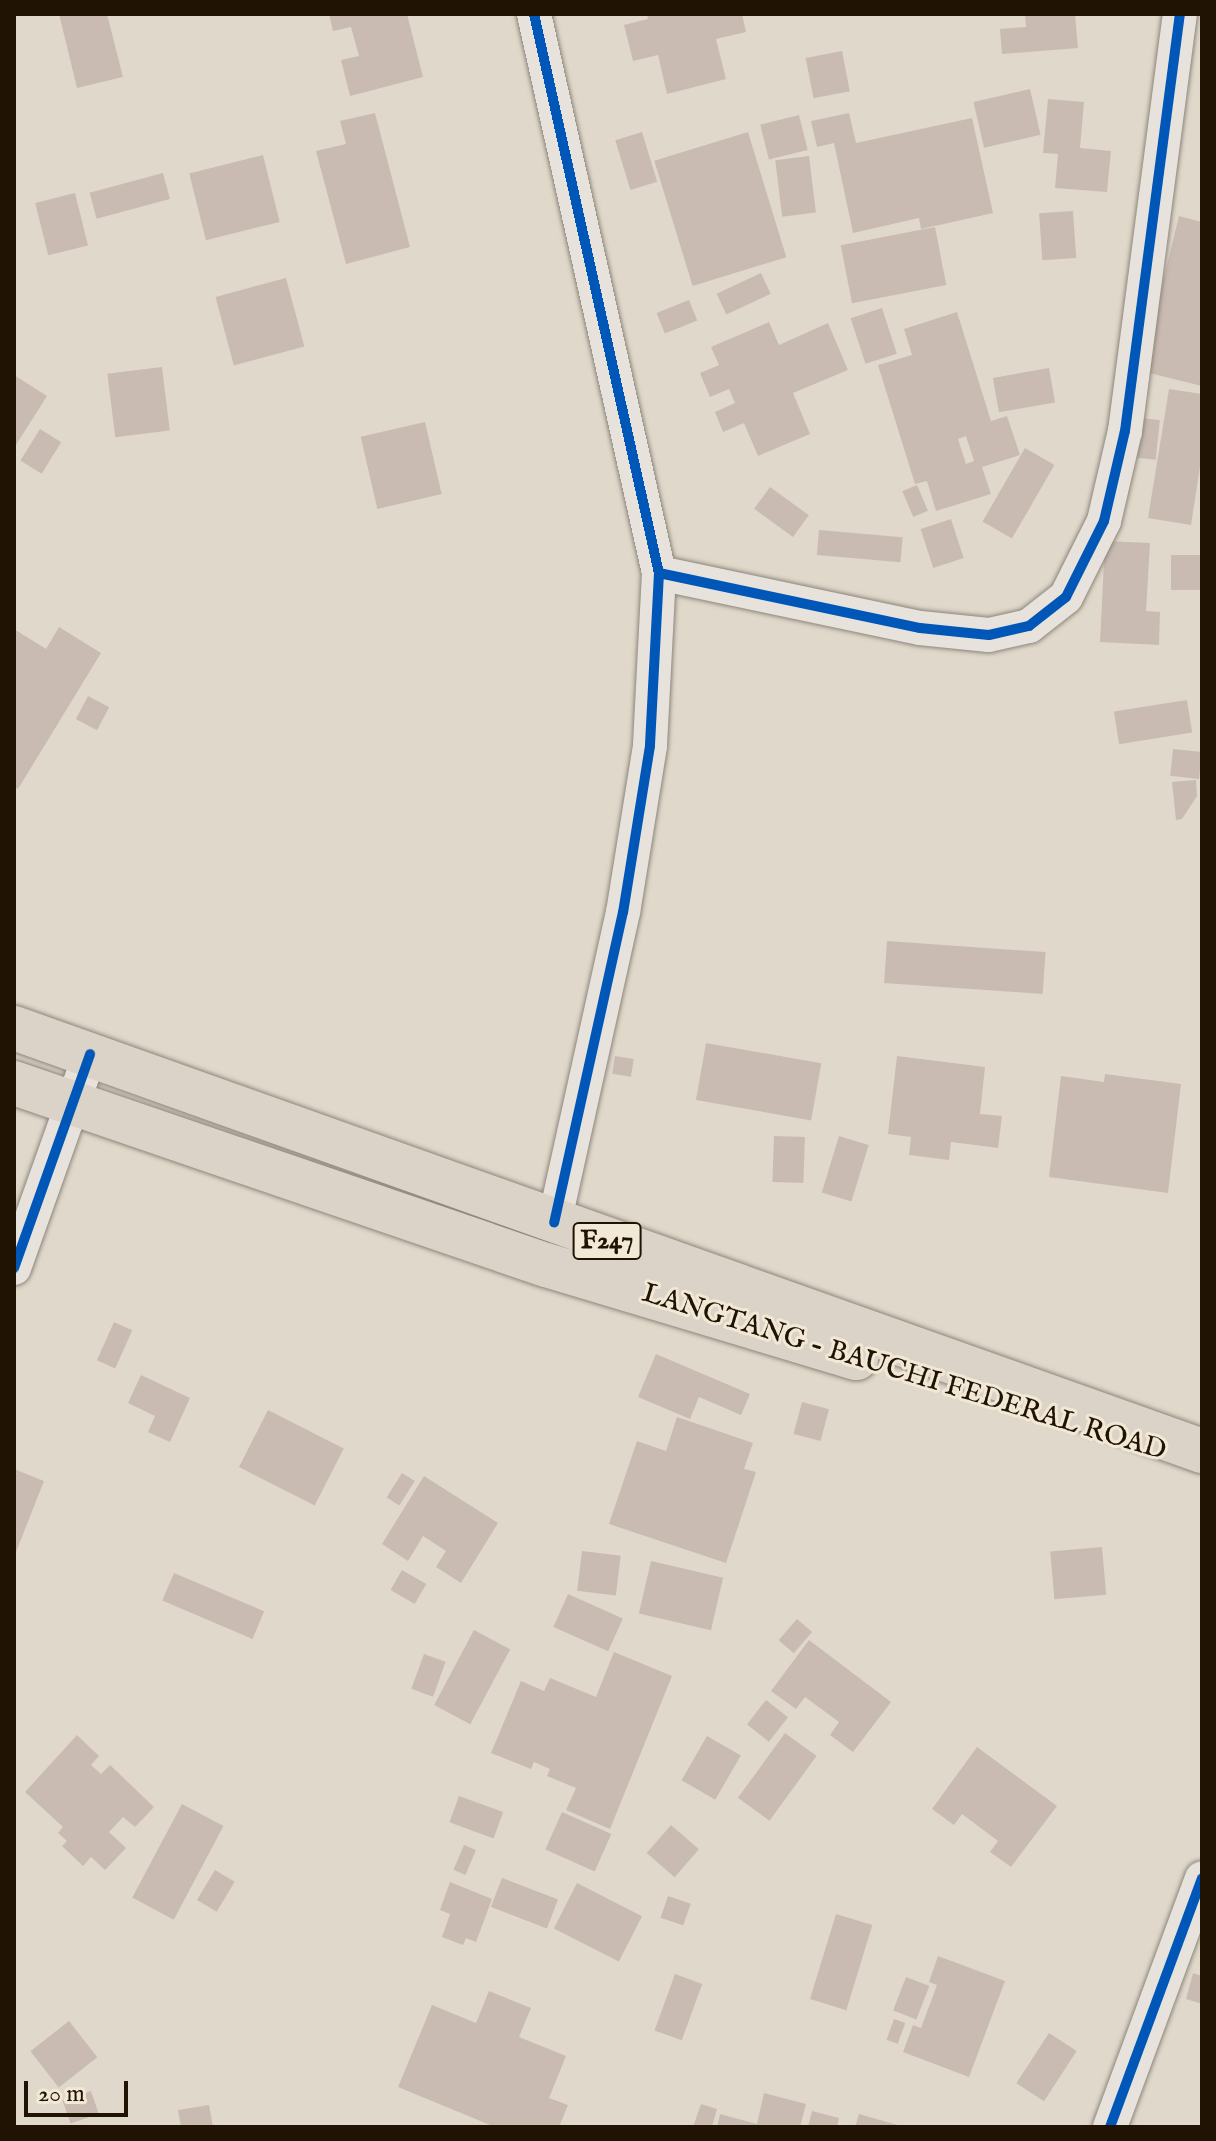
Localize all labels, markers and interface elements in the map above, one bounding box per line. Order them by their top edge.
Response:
road number: F247 [571,1219,643,1263]
street label: LANGTANG - BAUCHI FEDERAL ROAD [638,1277,1170,1469]
scale bar [28,2065,132,2115]
text: 20 m [38,2079,85,2110]

